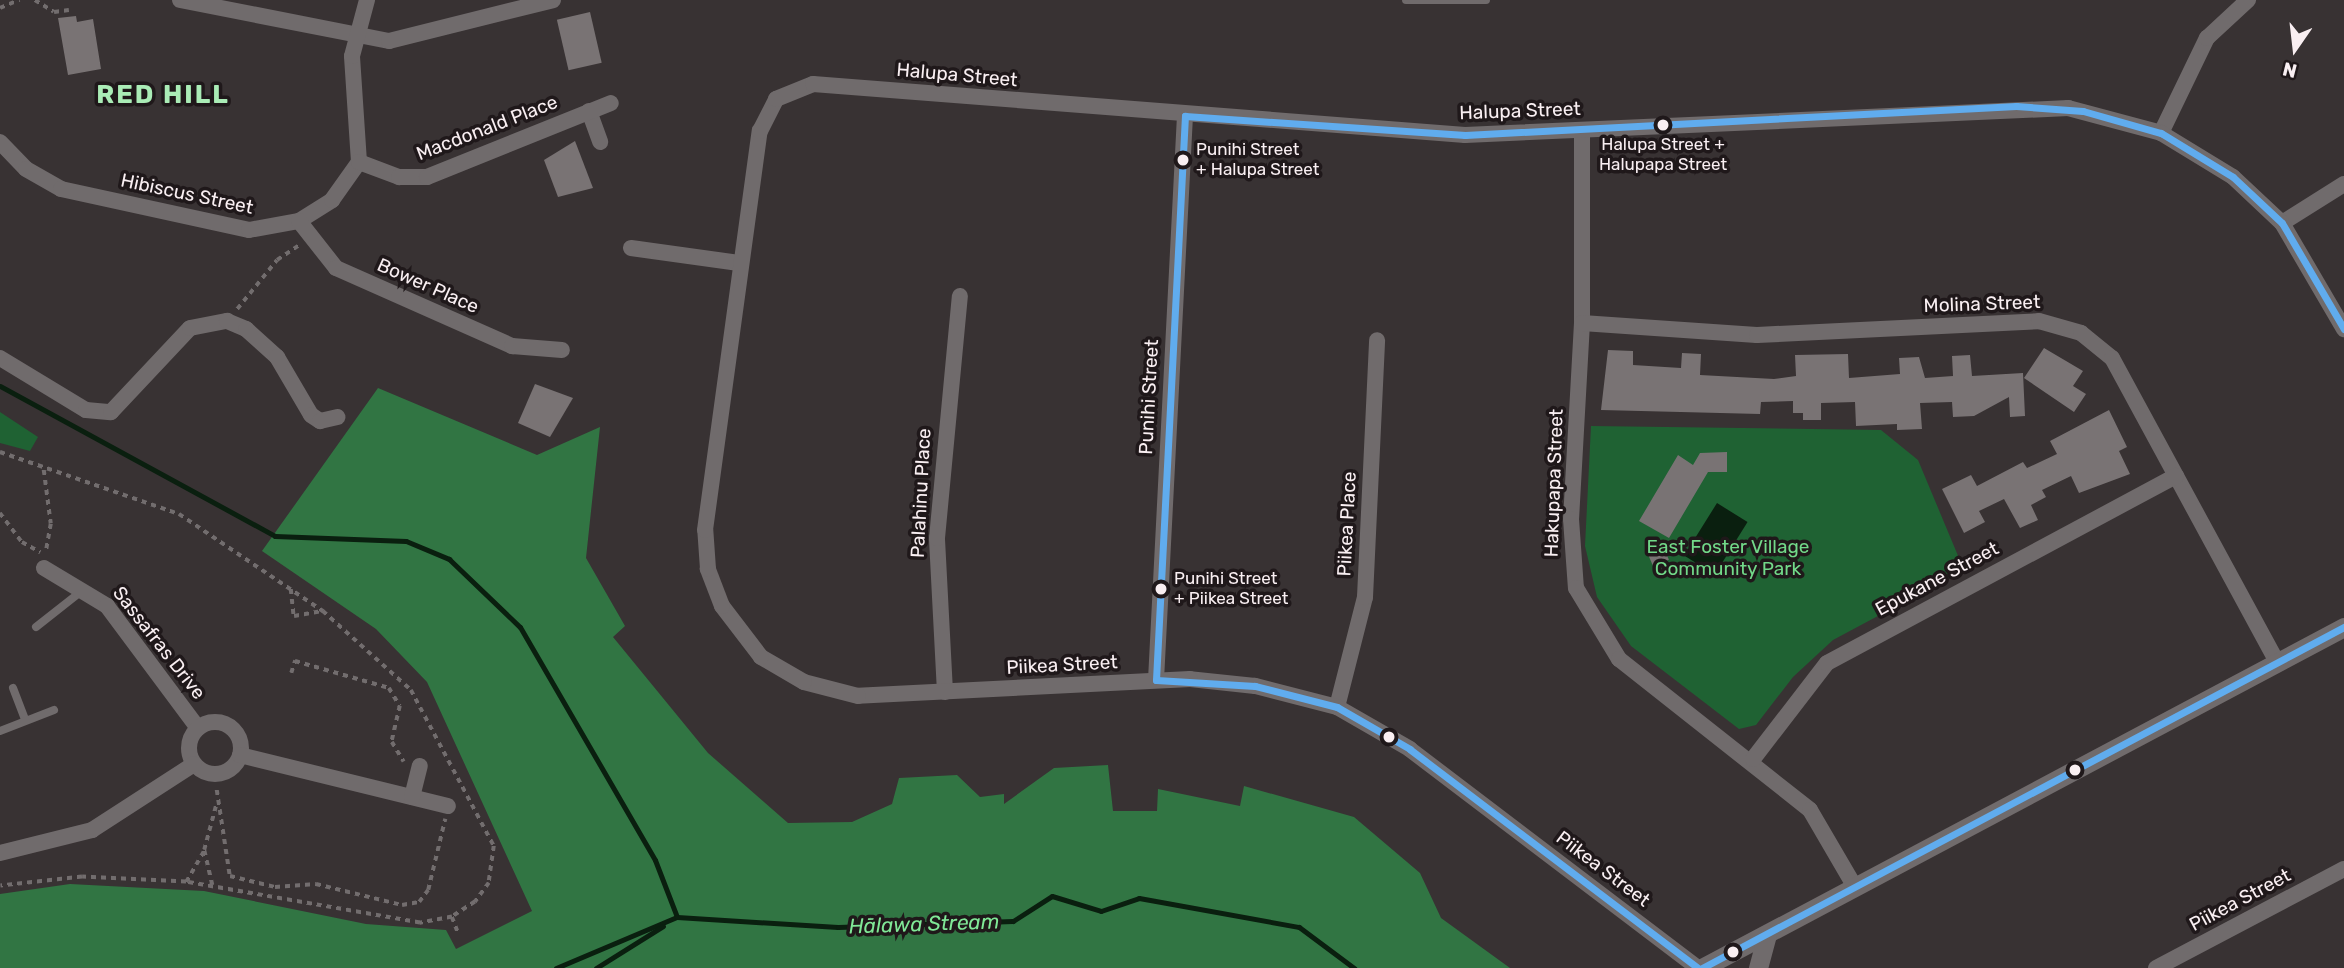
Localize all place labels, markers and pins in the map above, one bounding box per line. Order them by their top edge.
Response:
marker: Halupa Street + Halupapa Street [1656,118,1670,132]
place label: Halupa Street + Halupapa Street [1599,135,1727,175]
place label: Punihi Street + Halupa Street [1196,140,1319,180]
marker: Punihi Street + Halupa Street [1176,153,1190,167]
place label: Punihi Street + Piikea Street [1174,569,1288,609]
marker: Punihi Street + Piikea Street [1154,582,1168,596]
unlabelled marker [1382,730,1396,744]
unlabelled marker [2068,763,2082,777]
unlabelled marker [1726,945,1740,959]

